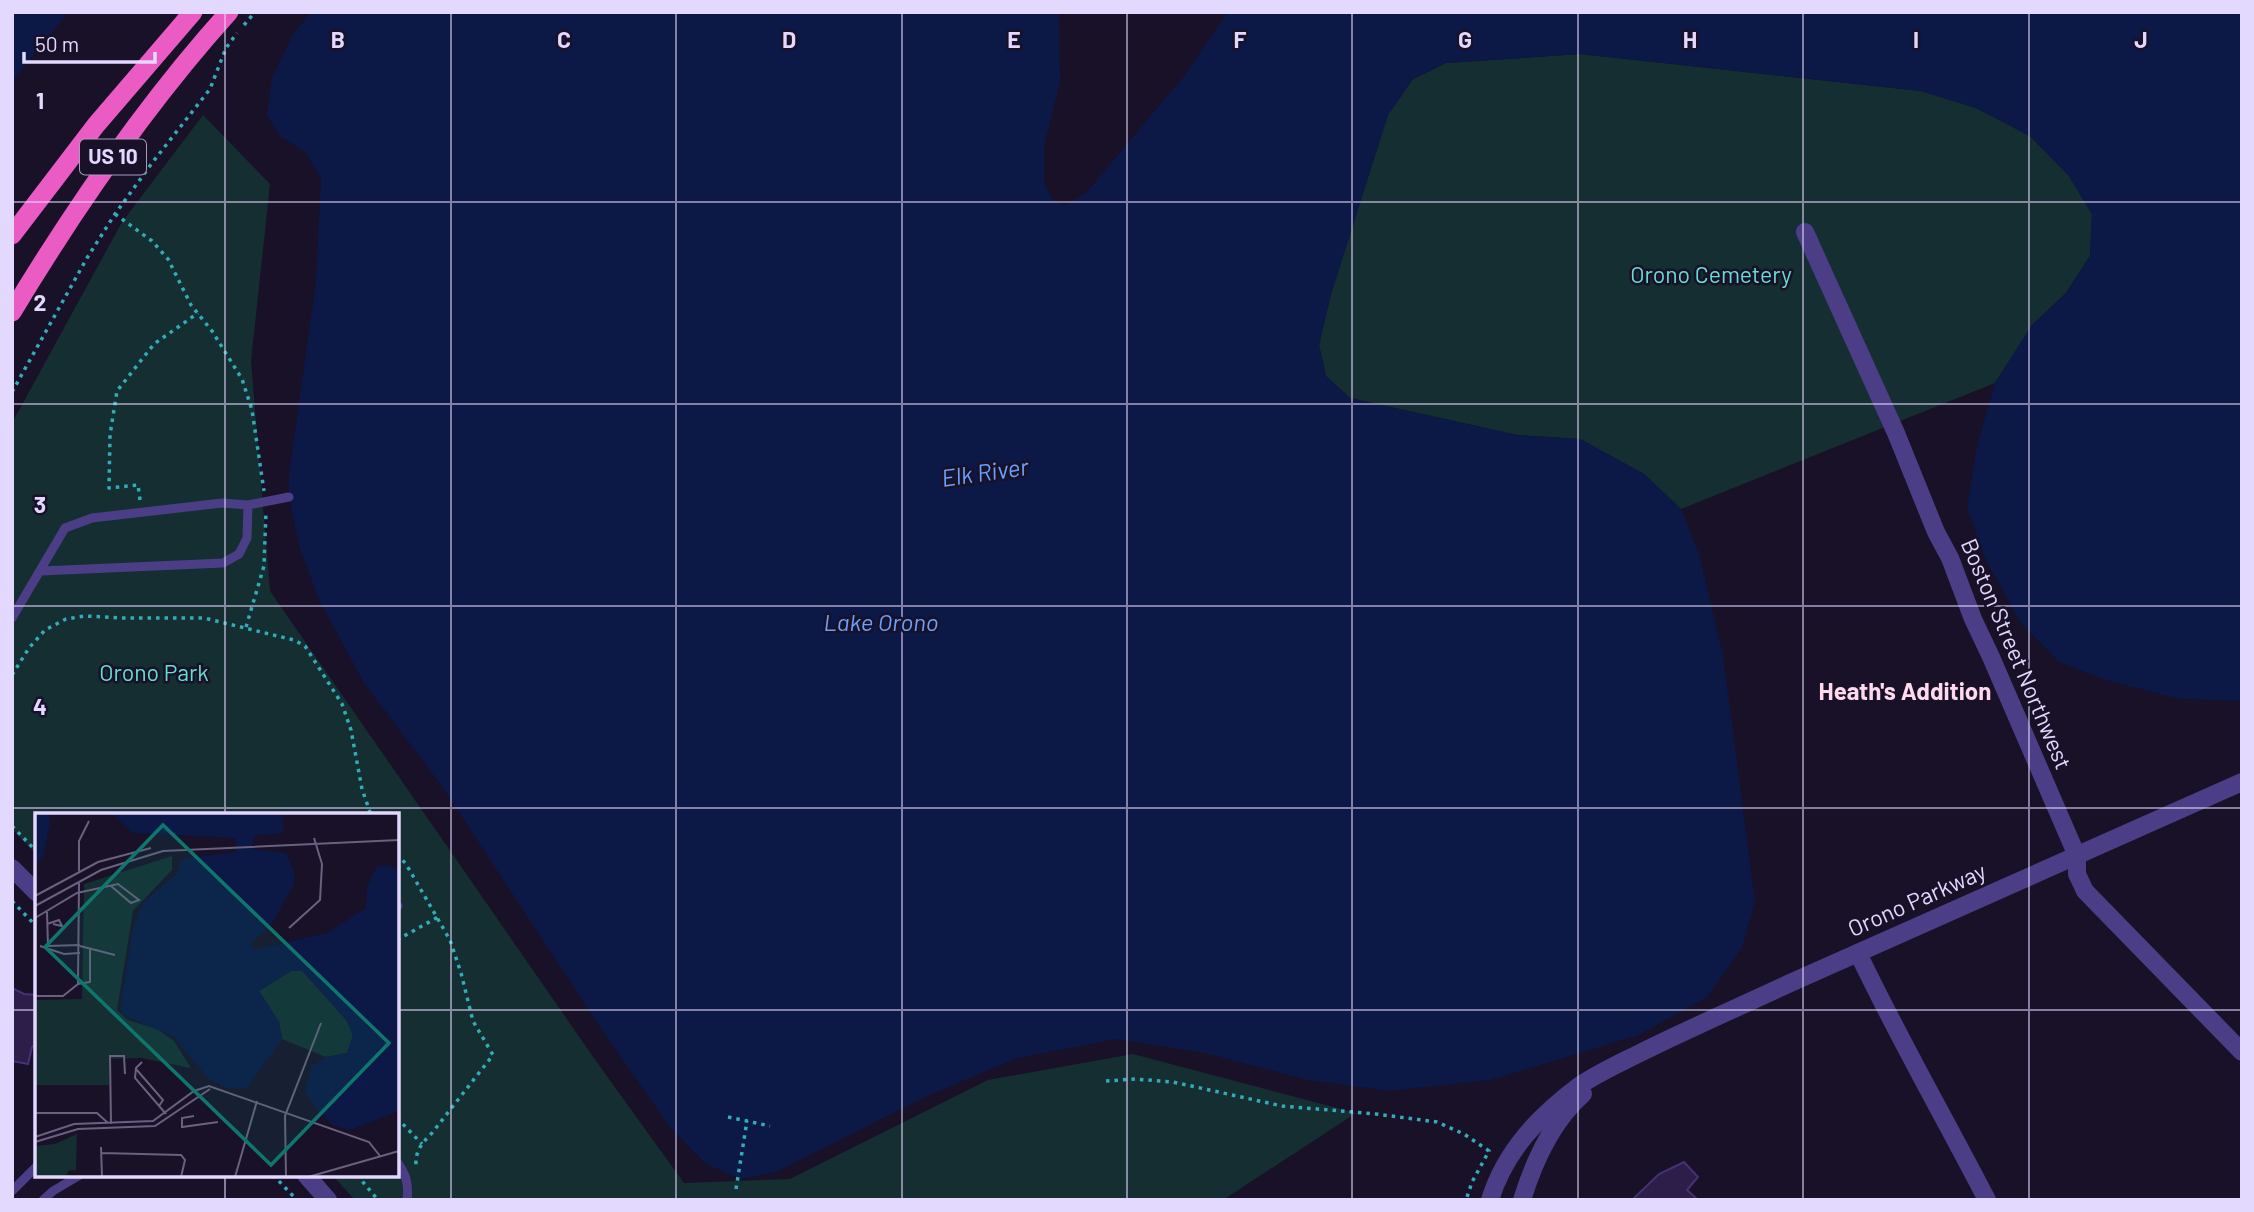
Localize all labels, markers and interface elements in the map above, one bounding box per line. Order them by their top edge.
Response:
scale bar [24,21,156,65]
text: B [331,25,345,53]
text: C [557,25,571,53]
text: D [782,25,796,53]
text: E [1007,25,1021,53]
text: F [1234,25,1247,53]
text: G [1458,25,1472,53]
text: H [1683,25,1697,53]
text: I [1913,25,1919,53]
text: J [2134,25,2148,53]
text: 50 m [35,31,79,56]
text: 1 [36,86,44,114]
road number: US 10 [80,140,146,174]
park label: Orono Cemetery [1630,260,1792,288]
text: 2 [34,288,46,316]
water label: Elk River [939,451,1032,492]
text: 3 [34,490,46,518]
street label: Boston Street Northwest [1956,534,2078,773]
water label: Lake Orono [824,607,938,636]
park label: Orono Park [99,658,209,686]
district label: Heath's Addition [1819,676,1991,705]
text: 4 [33,692,47,720]
inset map [35,813,399,1177]
street label: Orono Parkway [1843,856,1990,942]

